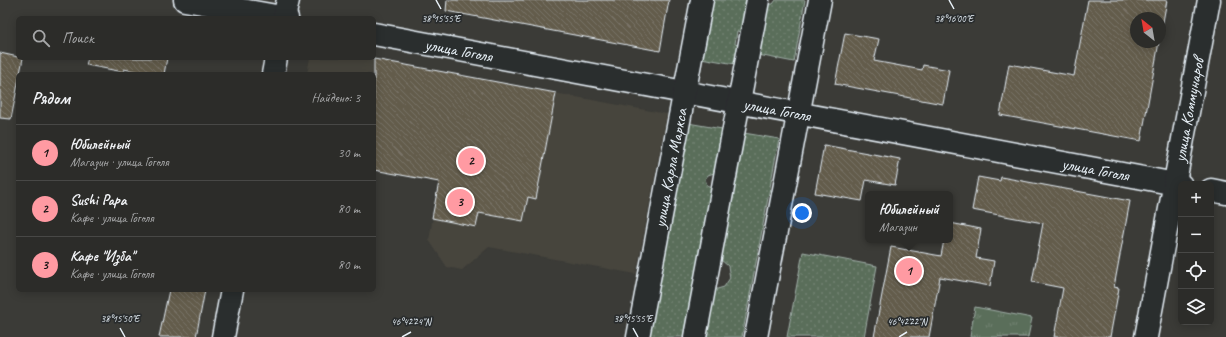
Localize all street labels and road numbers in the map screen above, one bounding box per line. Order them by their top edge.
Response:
street label: улица Гоголя [422,33,495,67]
street label: улица Коммунаров [1168,52,1209,165]
street label: улица Гоголя [741,93,814,126]
street label: улица Карла Маркса [648,105,692,230]
street label: улица Гоголя [1059,152,1132,186]

